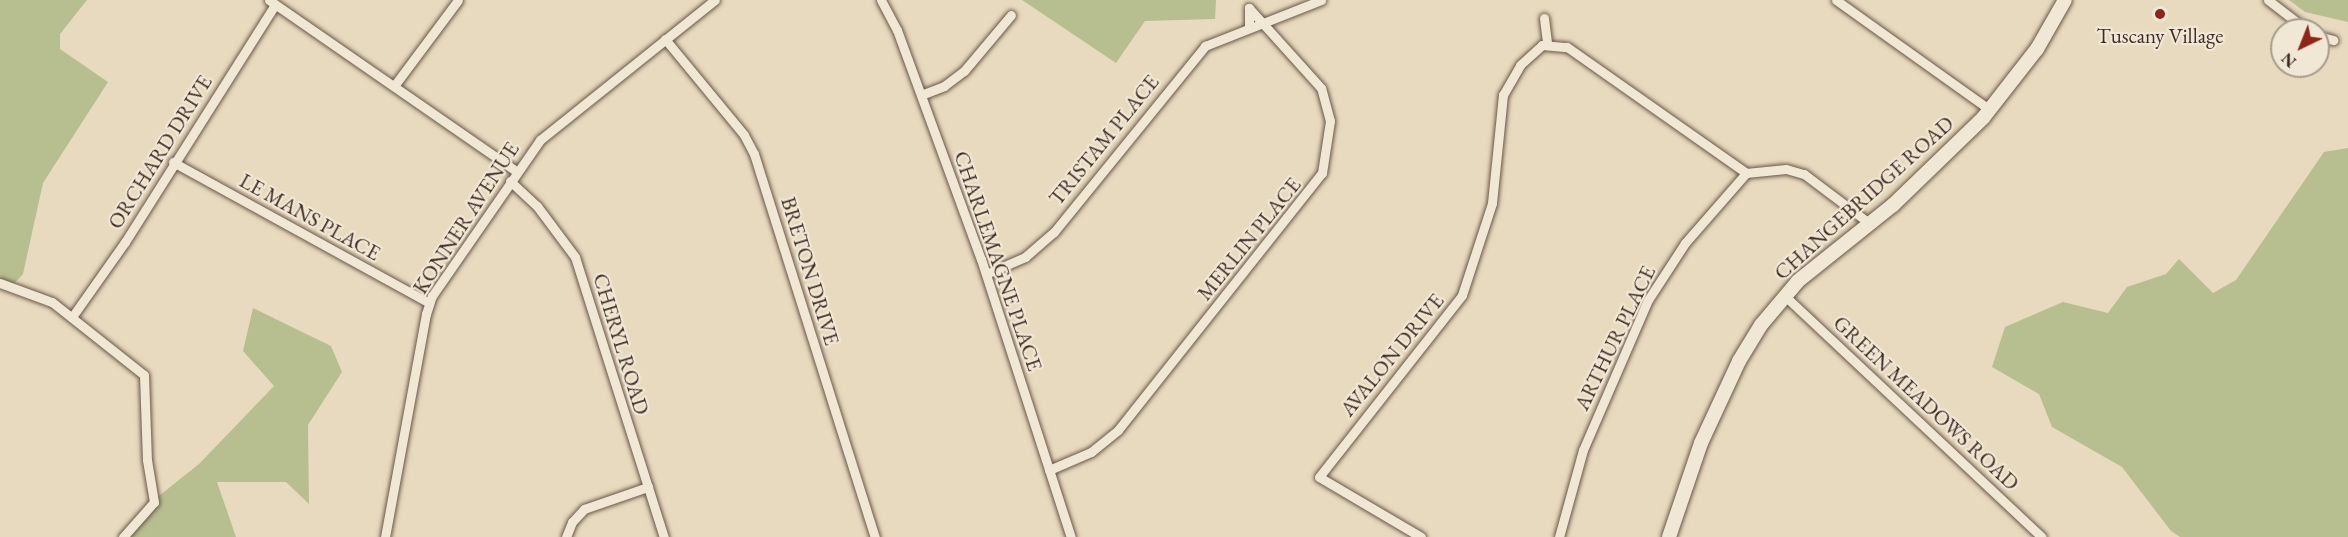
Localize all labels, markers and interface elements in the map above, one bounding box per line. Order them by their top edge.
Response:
marker: Tuscany Village [2153,7,2167,21]
north arrow [2270,18,2330,78]
place label: Tuscany Village [2097,23,2223,49]
text: N [2277,48,2301,72]
street label: TRISTAM PLACE [1044,70,1164,210]
street label: ORCHARD DRIVE [103,71,217,233]
street label: CHANGEBRIDGE ROAD [1769,111,1959,285]
street label: KONNER AVENUE [407,137,525,299]
street label: CHARLEMAGNE PLACE [949,148,1047,374]
street label: LE MANS PLACE [235,168,385,266]
street label: MERLIN PLACE [1192,173,1306,305]
street label: BRETON DRIVE [776,194,844,348]
street label: ARTHUR PLACE [1569,262,1661,414]
street label: CHERYL ROAD [588,270,654,418]
street label: AVALON DRIVE [1335,289,1449,421]
street label: GREEN MEADOWS ROAD [1828,310,2024,496]

